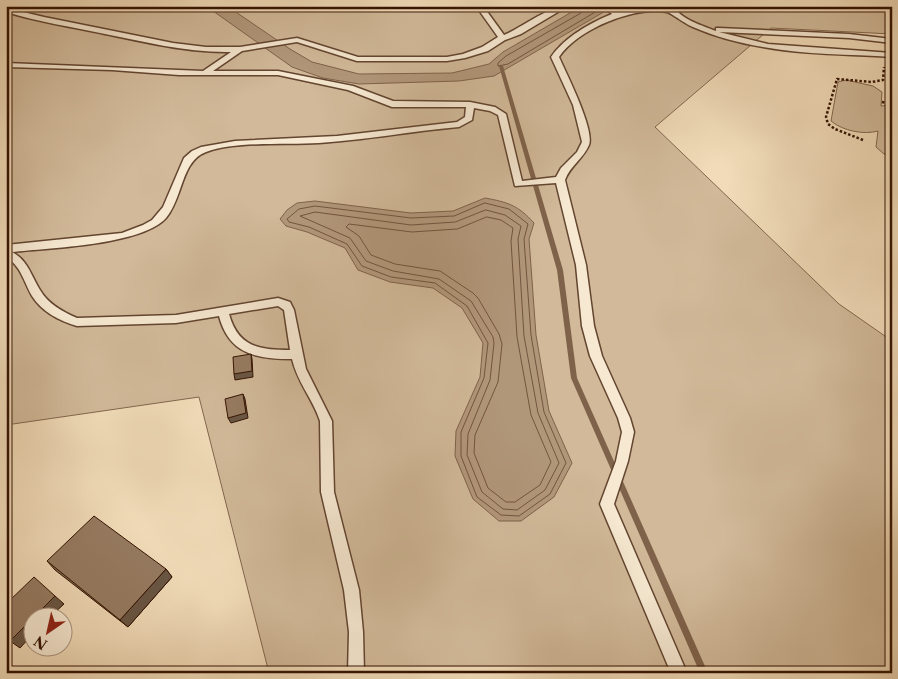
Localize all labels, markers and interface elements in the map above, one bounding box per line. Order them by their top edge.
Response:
north arrow [22,606,72,656]
text: N [31,632,51,654]

